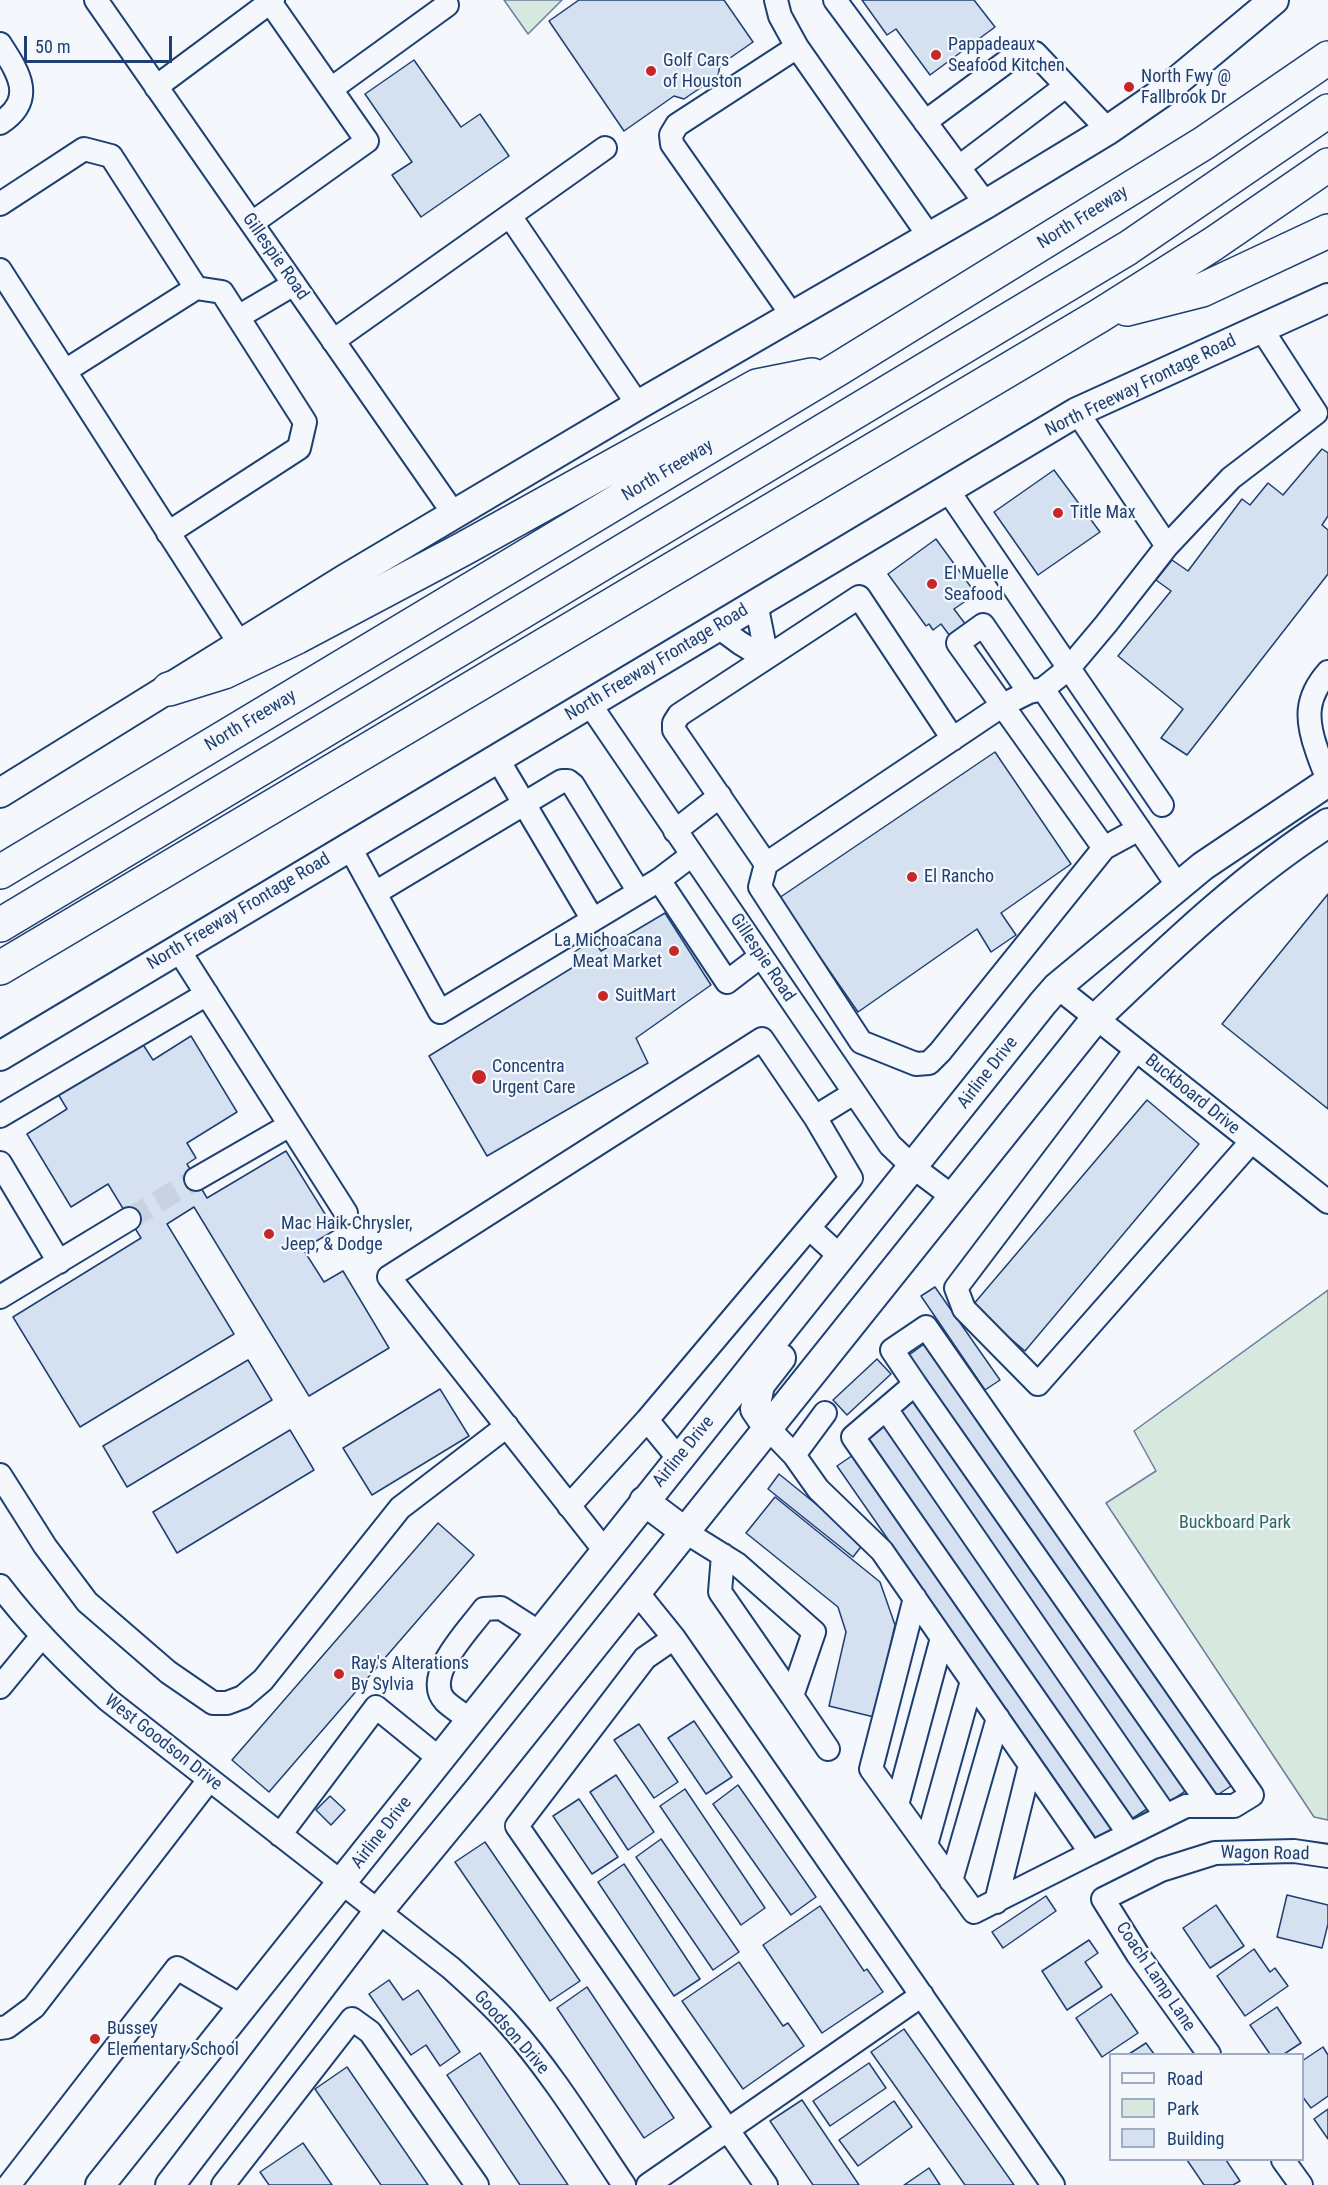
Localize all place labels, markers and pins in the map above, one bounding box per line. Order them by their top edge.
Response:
place label: Pappadeaux Seafood Kitchen [948,34,1065,76]
marker: Pappadeaux Seafood Kitchen [929,48,943,62]
place label: Golf Cars of Houston [663,50,742,92]
marker: Golf Cars of Houston [644,64,658,78]
place label: North Fwy @ Fallbrook Dr [1141,66,1231,109]
marker: North Fwy @ Fallbrook Dr [1122,80,1136,94]
place label: Title Max [1070,502,1136,524]
marker: Title Max [1051,506,1065,520]
place label: El Muelle Seafood [944,563,1009,606]
marker: El Muelle Seafood [925,577,939,591]
place label: El Rancho [924,866,994,888]
marker: El Rancho [905,870,919,884]
place label: La Michoacana Meat Market [554,930,662,972]
marker: La Michoacana Meat Market [667,944,681,958]
place label: SuitMart [615,985,676,1007]
marker: SuitMart [596,989,610,1003]
place label: Concentra Urgent Care [492,1056,575,1098]
marker: Concentra Urgent Care [470,1068,488,1086]
place label: Mac Haik Chrysler, Jeep, & Dodge [281,1213,413,1256]
marker: Mac Haik Chrysler, Jeep, & Dodge [262,1227,276,1241]
place label: Ray's Alterations By Sylvia [351,1653,469,1696]
marker: Ray's Alterations By Sylvia [332,1667,346,1681]
place label: Bussey Elementary School [107,2018,239,2060]
marker: Bussey Elementary School [88,2032,102,2046]

